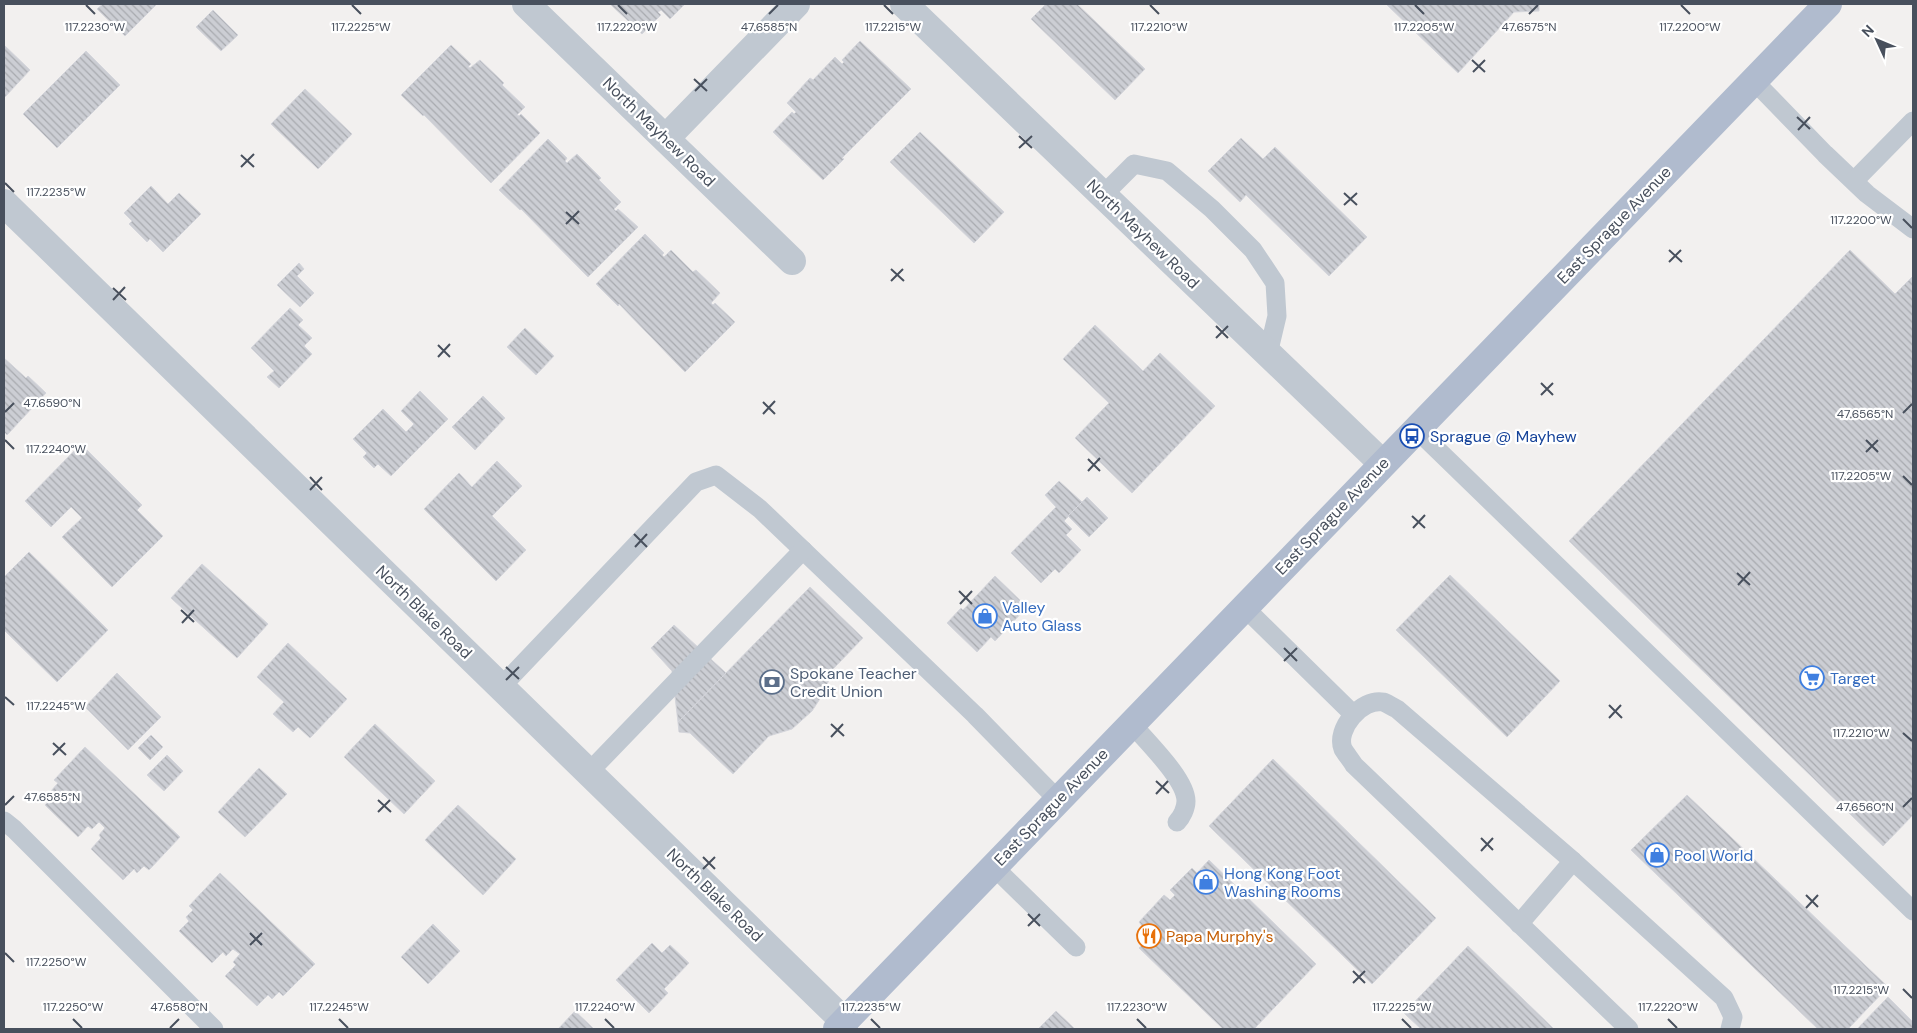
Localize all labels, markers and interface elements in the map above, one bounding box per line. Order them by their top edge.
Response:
north arrow [1852,15,1902,65]
text: 117.2230°W [65,19,126,35]
text: 117.2225°W [331,19,391,35]
text: 117.2220°W [597,19,657,35]
text: 47.6585°N [741,19,797,35]
text: 117.2215°W [865,19,921,35]
text: 117.2210°W [1130,19,1188,35]
text: 117.2205°W [1394,19,1455,35]
text: 47.6575°N [1501,19,1557,35]
text: 117.2200°W [1659,19,1721,35]
text: N [1858,21,1878,41]
street label: North Mayhew Road [598,73,720,191]
street label: East Sprague Avenue [1552,162,1676,288]
street label: North Mayhew Road [1082,175,1204,293]
text: 117.2235°W [26,184,86,200]
text: 117.2200°W [1830,212,1892,228]
text: 47.6590°N [23,395,81,411]
text: 47.6565°N [1837,406,1893,422]
bus stop icon: Sprague @ Mayhew [1399,423,1425,449]
place label: Sprague @ Mayhew [1430,426,1577,447]
text: 117.2240°W [26,441,87,457]
street label: East Sprague Avenue [1270,453,1394,579]
text: 117.2205°W [1831,468,1892,484]
street label: North Blake Road [371,561,477,663]
place label: Valley Auto Glass [1002,597,1082,636]
shop icon: Valley Auto Glass [972,603,998,629]
place label: Spokane Teacher Credit Union [790,663,917,702]
supermarket icon: Target [1799,665,1825,691]
place label: Target [1830,668,1876,689]
bank icon: Spokane Teacher Credit Union [759,669,785,695]
text: 117.2245°W [26,698,86,714]
text: 117.2210°W [1832,725,1890,741]
street label: East Sprague Avenue [989,744,1113,870]
text: 47.6585°N [24,789,80,805]
text: 47.6560°N [1836,799,1894,815]
shop icon: Pool World [1644,842,1670,868]
street label: North Blake Road [662,844,768,946]
place label: Pool World [1674,845,1753,866]
place label: Hong Kong Foot Washing Rooms [1224,863,1341,902]
shop icon: Hong Kong Foot Washing Rooms [1193,869,1219,895]
restaurant icon: Papa Murphy's [1136,923,1162,949]
place label: Papa Murphy's [1166,926,1274,947]
text: 117.2250°W [26,954,87,970]
text: 117.2215°W [1833,982,1889,998]
text: 117.2250°W [43,999,104,1015]
text: 47.6580°N [150,999,208,1015]
text: 117.2245°W [309,999,369,1015]
text: 117.2240°W [575,999,636,1015]
text: 117.2235°W [841,999,901,1015]
text: 117.2230°W [1107,999,1168,1015]
text: 117.2225°W [1372,999,1432,1015]
text: 117.2220°W [1638,999,1698,1015]

